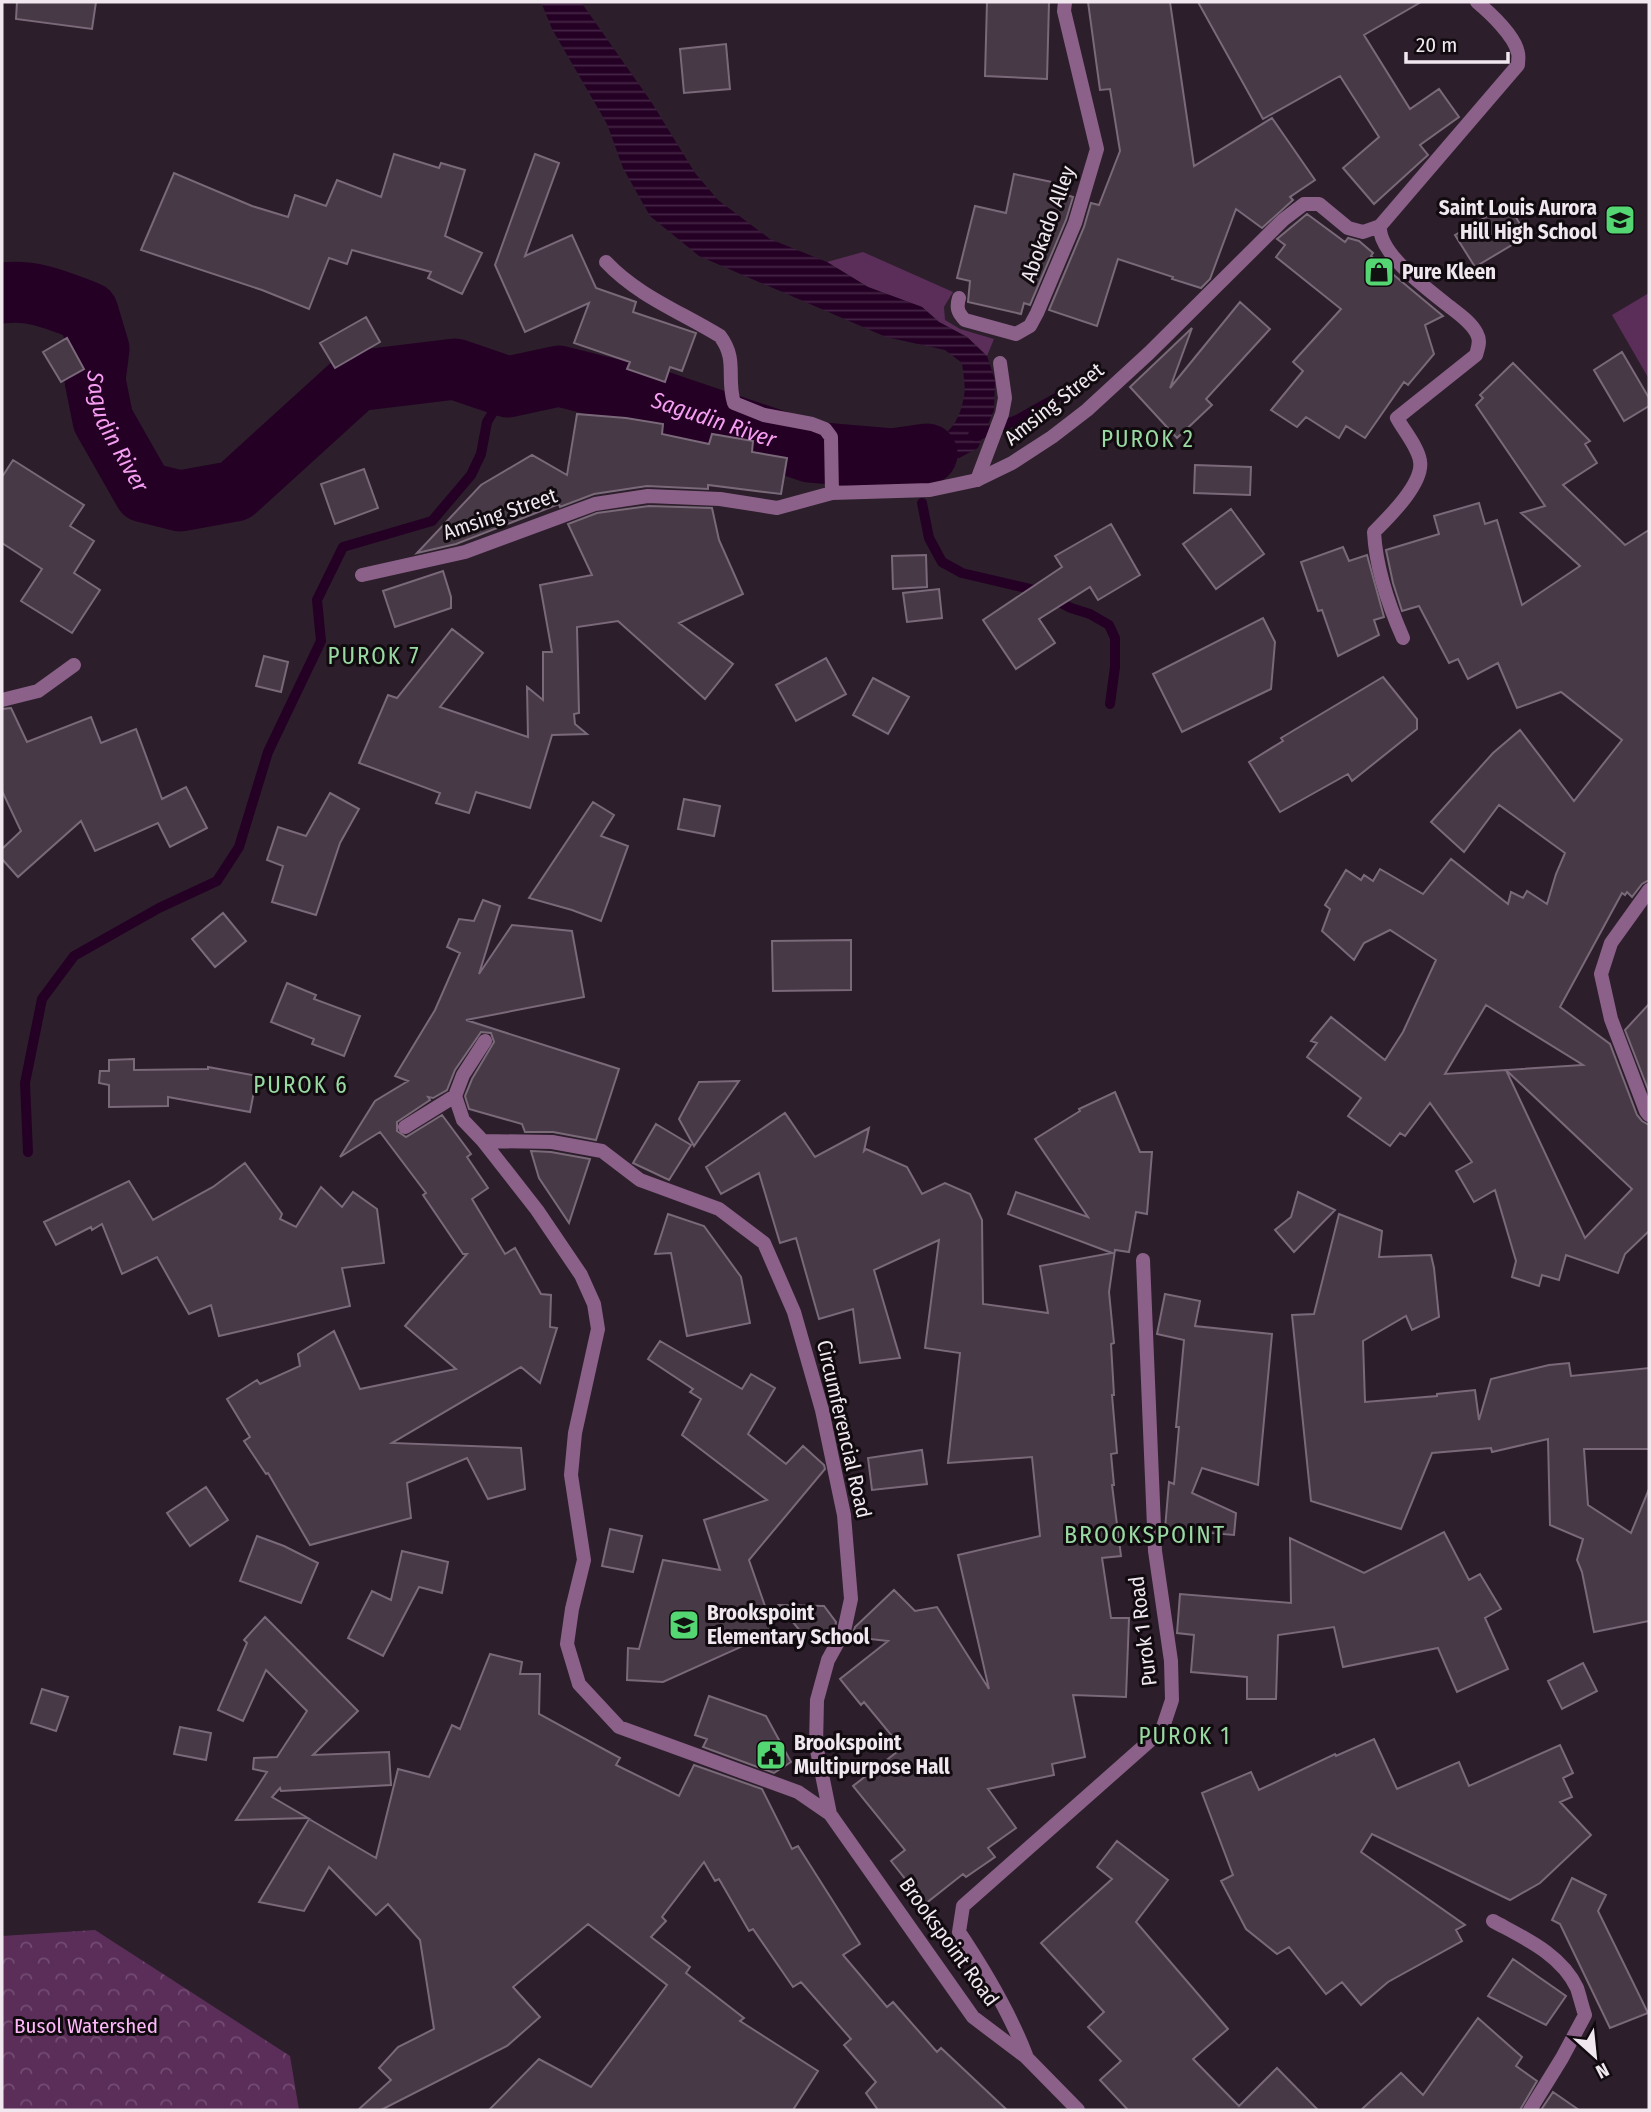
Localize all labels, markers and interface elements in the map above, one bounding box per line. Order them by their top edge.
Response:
scale bar [1406,21,1508,65]
text: 20 m [1416,32,1457,58]
street label: Abokado Alley [1015,162,1081,286]
place label: Saint Louis Aurora Hill High School [1439,195,1597,245]
school or university icon: Saint Louis Aurora Hill High School [1603,203,1637,237]
shop icon: Pure Kleen [1362,255,1396,289]
place label: Pure Kleen [1402,259,1496,285]
street label: Amsing Street [999,357,1109,451]
water label: Sagudin River [81,368,155,497]
water label: Sagudin River [648,385,781,454]
district label: PUROK 2 [1101,425,1195,453]
street label: Amsing Street [440,482,561,546]
district label: PUROK 7 [327,642,421,670]
district label: PUROK 6 [253,1071,349,1099]
street label: Circumferencial Road [811,1338,877,1520]
district label: BROOKSPOINT [1064,1521,1226,1549]
street label: Purok 1 Road [1123,1575,1163,1687]
place label: Brookspoint Elementary School [707,1600,870,1650]
school or university icon: Brookspoint Elementary School [667,1608,701,1642]
district label: PUROK 1 [1139,1722,1231,1750]
place label: Brookspoint Multipurpose Hall [794,1730,950,1780]
public building icon: Brookspoint Multipurpose Hall [754,1738,788,1772]
street label: Brookspoint Road [894,1873,1004,2011]
park label: Busol Watershed [14,2013,158,2039]
north arrow [1560,2021,1630,2091]
text: N [1592,2058,1613,2084]

